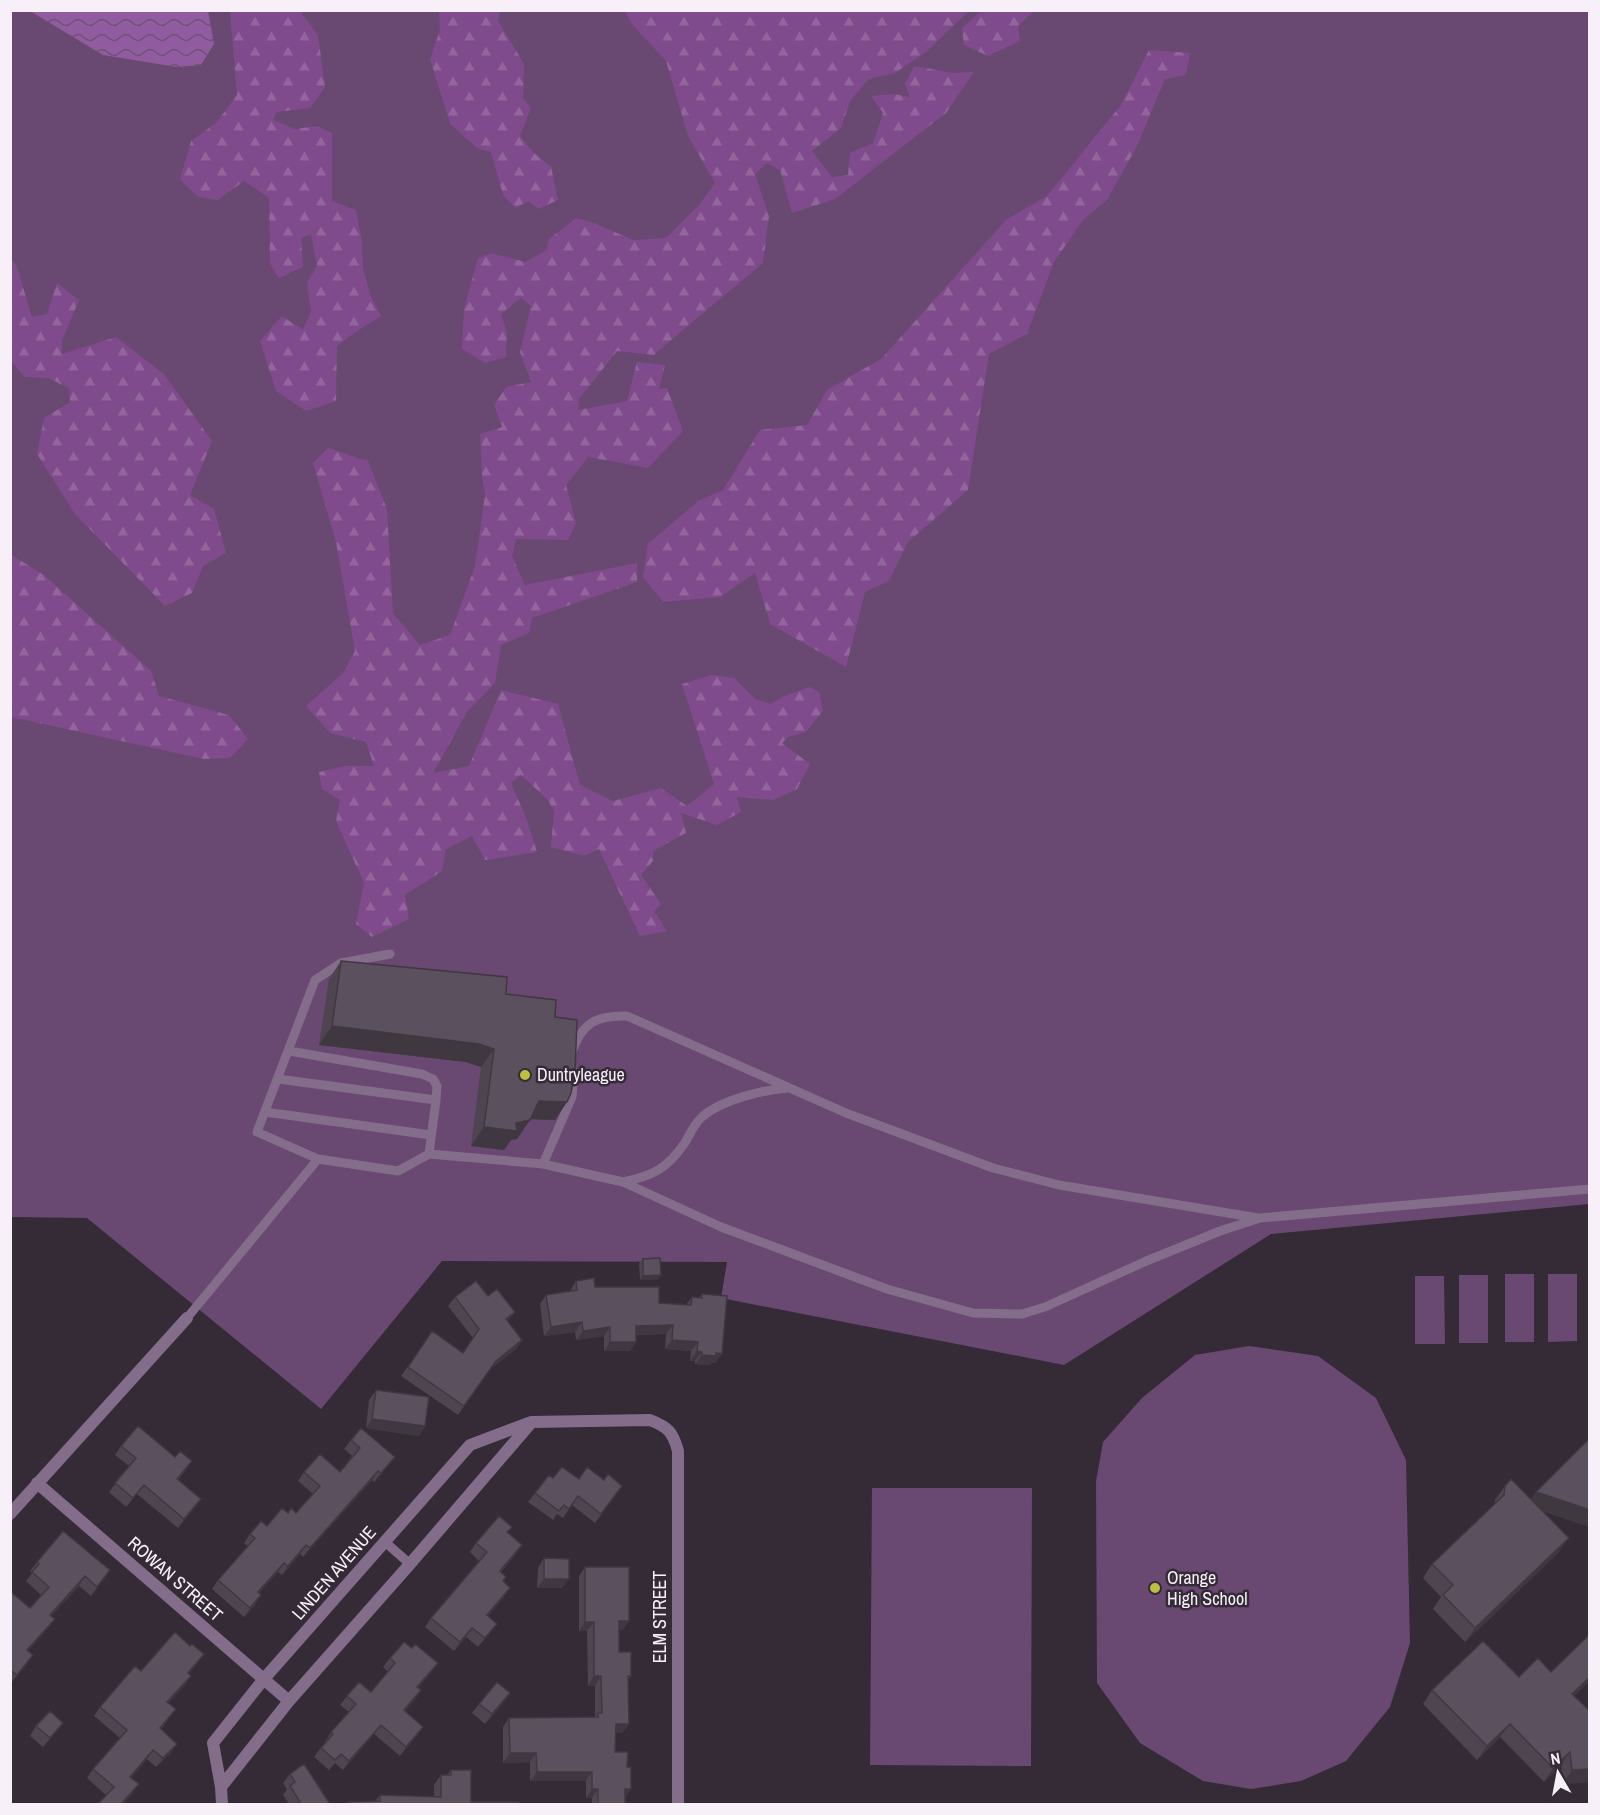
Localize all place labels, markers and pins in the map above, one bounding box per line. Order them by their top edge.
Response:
place label: Duntryleague [537,1062,625,1087]
marker: Duntryleague [518,1068,532,1082]
place label: Orange High School [1167,1565,1247,1611]
marker: Orange High School [1148,1581,1162,1595]

